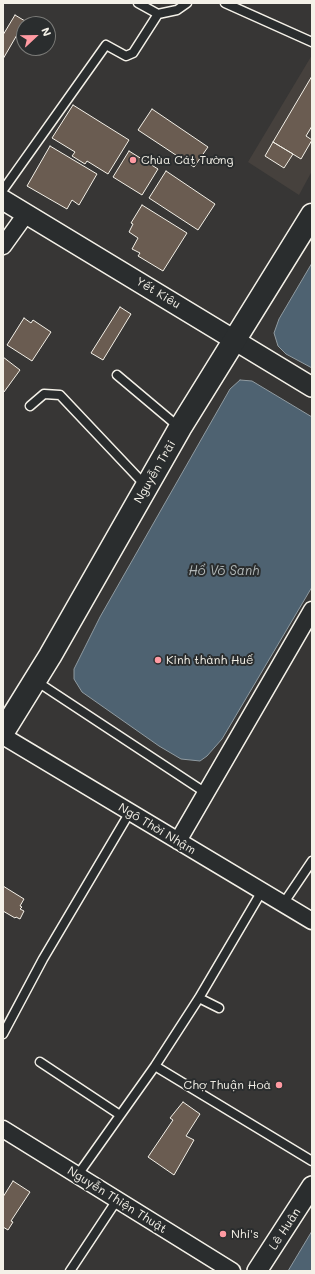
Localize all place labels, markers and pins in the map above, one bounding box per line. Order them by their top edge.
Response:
place label: Chùa Cát Tường [141,153,233,167]
marker: Chùa Cát Tường [128,155,138,165]
place label: Kinh thành Huế [166,653,254,667]
marker: Kinh thành Huế [153,655,163,665]
place label: Chợ Thuận Hoà [184,1078,271,1092]
marker: Chợ Thuận Hoà [274,1080,284,1090]
place label: Nhi's [231,1227,259,1241]
marker: Nhi's [218,1229,228,1239]

